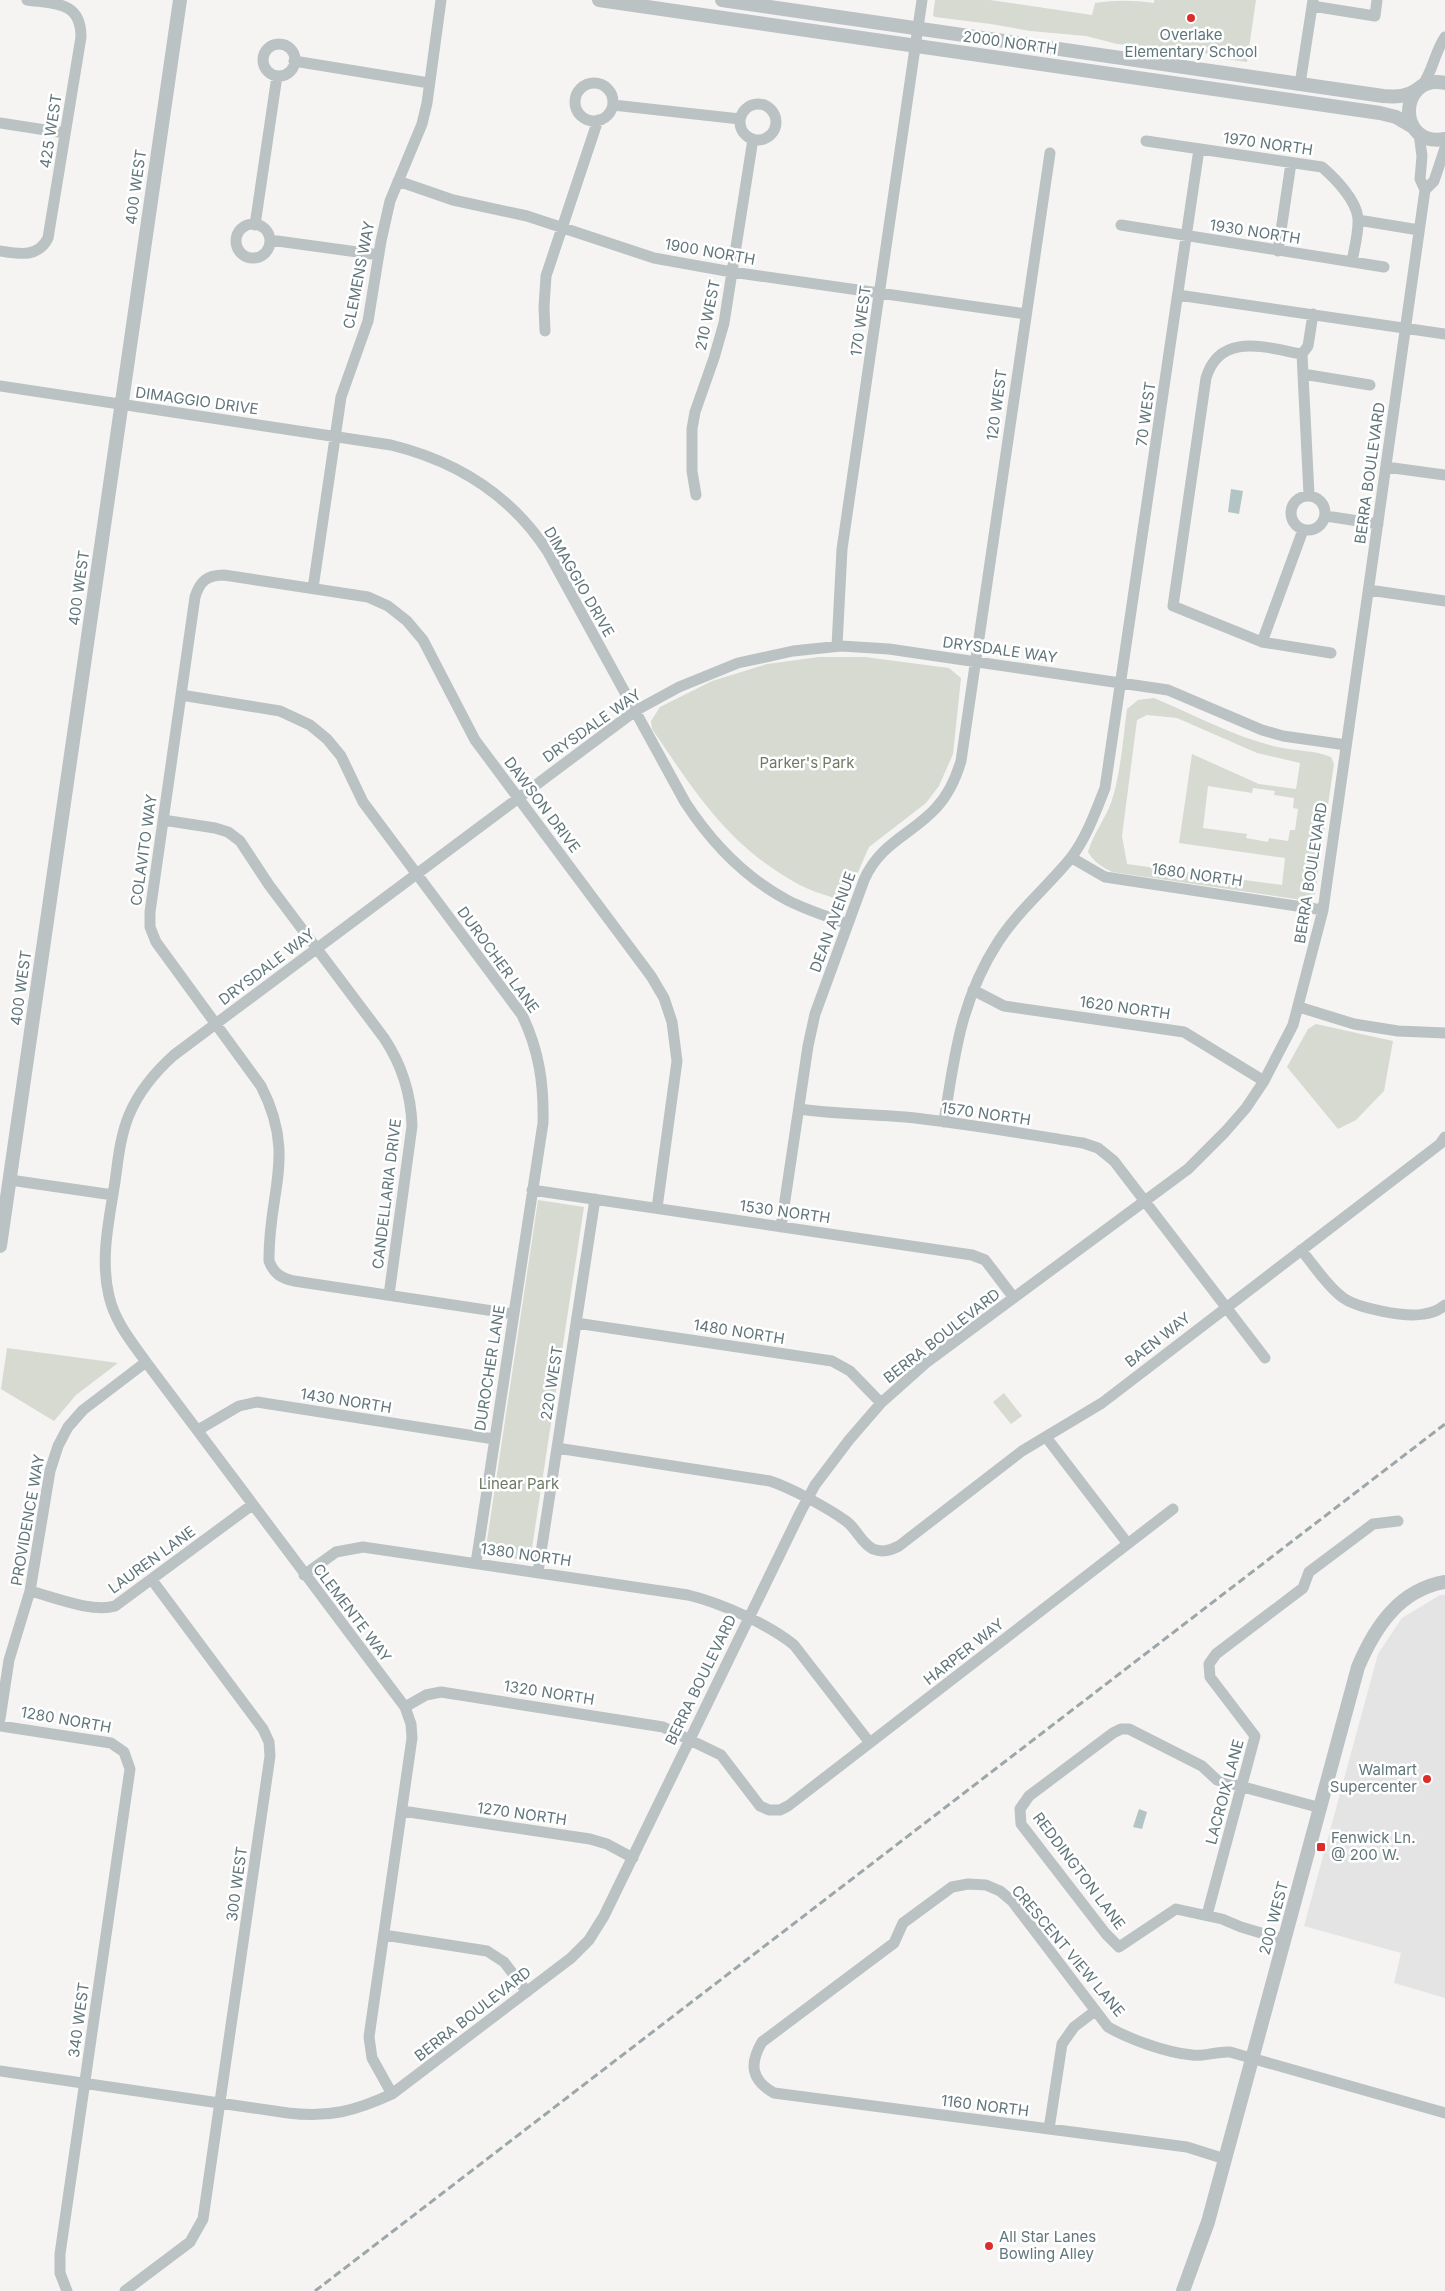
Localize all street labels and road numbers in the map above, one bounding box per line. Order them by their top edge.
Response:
street label: 2000 NORTH [962,26,1058,59]
street label: 425 WEST [35,92,66,170]
street label: 1970 NORTH [1222,128,1314,159]
street label: 400 WEST [121,148,150,226]
street label: 1930 NORTH [1208,215,1302,248]
street label: CLEMENS WAY [339,219,378,330]
street label: 1900 NORTH [663,234,757,269]
street label: 210 WEST [691,278,724,352]
street label: 170 WEST [846,284,875,357]
street label: 120 WEST [982,368,1011,442]
street label: 70 WEST [1132,380,1159,447]
street label: DIMAGGIO DRIVE [134,382,260,419]
street label: BERRA BOULEVARD [1350,401,1389,545]
street label: DIMAGGIO DRIVE [540,523,619,640]
street label: 400 WEST [64,549,93,627]
street label: DRYSDALE WAY [941,632,1059,667]
street label: DRYSDALE WAY [539,685,645,767]
street label: DAWSON DRIVE [500,753,585,856]
street label: COLAVITO WAY [126,793,161,907]
street label: BERRA BOULEVARD [1290,801,1331,945]
street label: 1680 NORTH [1150,859,1244,890]
street label: DEAN AVENUE [805,869,860,975]
street label: DUROCHER LANE [453,903,543,1017]
street label: DRYSDALE WAY [215,924,319,1009]
street label: 400 WEST [6,949,35,1027]
street label: 1620 NORTH [1078,992,1172,1023]
street label: 1570 NORTH [940,1098,1032,1129]
street label: CANDELLARIA DRIVE [368,1118,405,1270]
street label: 1530 NORTH [738,1196,832,1227]
street label: BERRA BOULEVARD [880,1284,1004,1387]
street label: DUROCHER LANE [470,1304,509,1432]
street label: BAEN WAY [1121,1308,1194,1371]
street label: 1480 NORTH [692,1315,786,1348]
street label: 220 WEST [536,1344,567,1421]
street label: 1430 NORTH [299,1384,393,1417]
street label: PROVIDENCE WAY [7,1453,48,1587]
street label: LAUREN LANE [104,1522,199,1598]
street label: 1380 NORTH [479,1539,573,1570]
street label: CLEMENTE WAY [309,1560,396,1666]
street label: BERRA BOULEVARD [661,1611,740,1748]
street label: HARPER WAY [920,1614,1008,1689]
street label: 1320 NORTH [502,1676,596,1709]
street label: 1280 NORTH [19,1702,113,1737]
street label: LACROIX LANE [1201,1737,1248,1847]
street label: 1270 NORTH [476,1798,568,1829]
street label: REDDINGTON LANE [1029,1808,1130,1933]
street label: 300 WEST [222,1845,251,1923]
street label: 200 WEST [1255,1879,1292,1957]
street label: CRESCENT VIEW LANE [1008,1881,1129,2020]
street label: BERRA BOULEVARD [411,1962,535,2065]
street label: 340 WEST [64,1981,93,2059]
street label: 1160 NORTH [940,2091,1030,2120]

